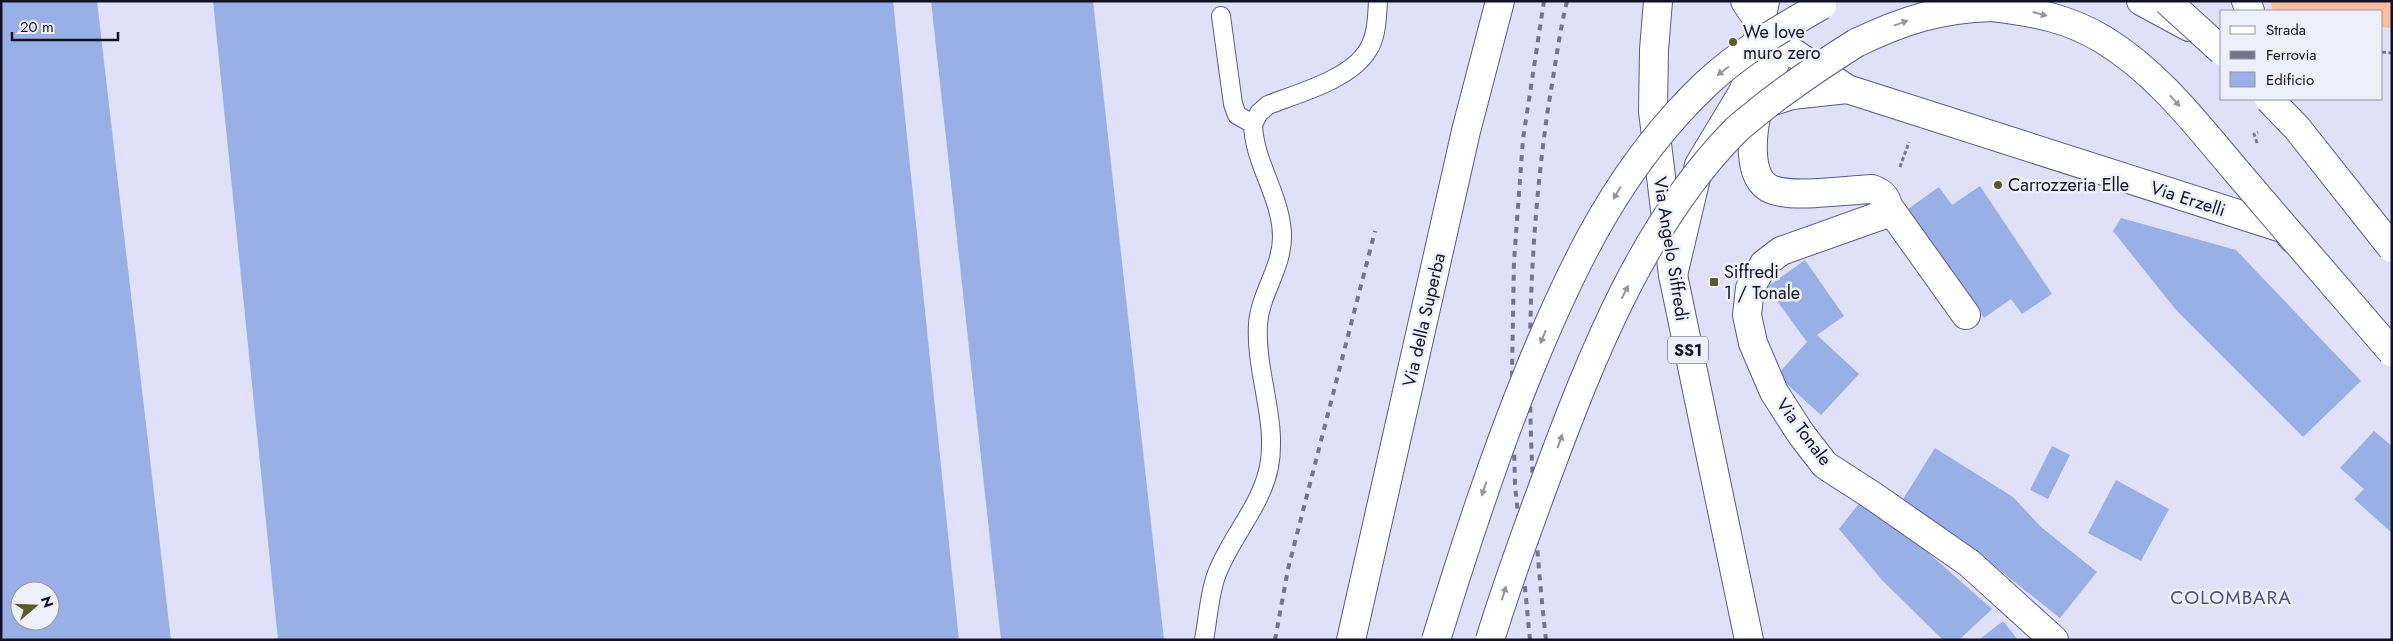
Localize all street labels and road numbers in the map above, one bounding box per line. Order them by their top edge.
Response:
street label: Via Angelo Siffredi [1647,175,1695,323]
street label: Via Erzelli [2147,175,2229,223]
street label: Via della Superba [1396,251,1452,389]
road number: SS1 [1668,336,1708,364]
street label: Via Tonale [1770,393,1838,471]

